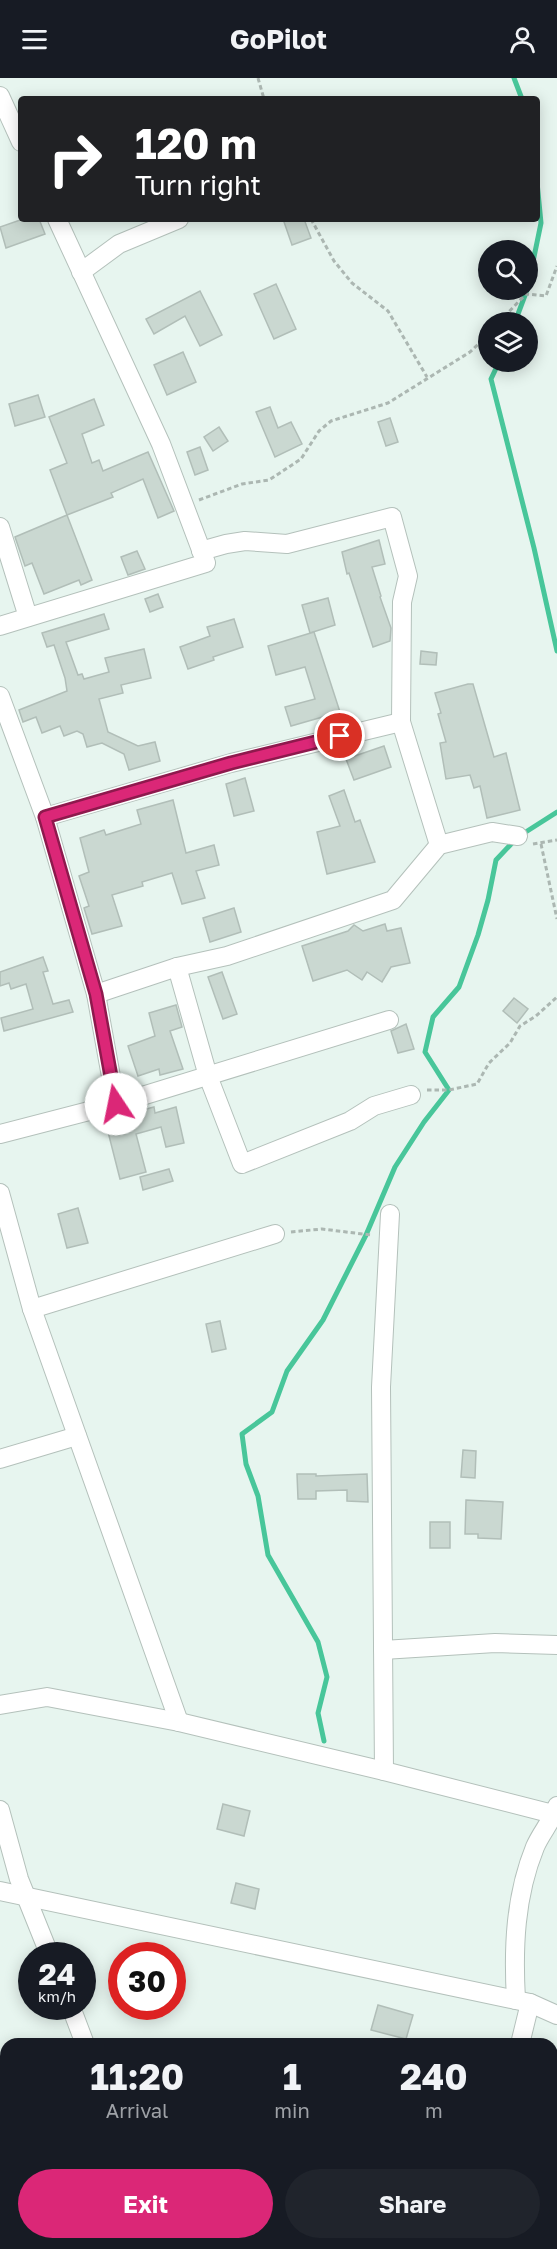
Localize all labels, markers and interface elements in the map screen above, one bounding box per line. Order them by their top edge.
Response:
icon: menu [18,23,51,56]
text: GoPilot [230,23,327,55]
icon: person [506,23,539,56]
text: 120 m [135,118,257,168]
icon: right [36,120,114,198]
text: Turn right [135,169,261,201]
map controls [478,240,538,372]
button: search [478,240,538,300]
button: layers [478,312,538,372]
pin [314,710,365,761]
icon: arrive [323,719,356,752]
position arrow [84,1072,148,1136]
speed limit sign: 30 [108,1942,186,2020]
text: 24 [38,1956,76,1992]
text: km/h [38,1987,76,2005]
text: 11:20 [90,2055,184,2098]
text: 1 [283,2055,301,2098]
text: 240 [400,2055,468,2098]
text: Arrival [106,2098,169,2122]
text: min [274,2098,310,2122]
text: m [425,2098,443,2122]
button: Exit [18,2169,273,2238]
button: Share [285,2169,540,2238]

